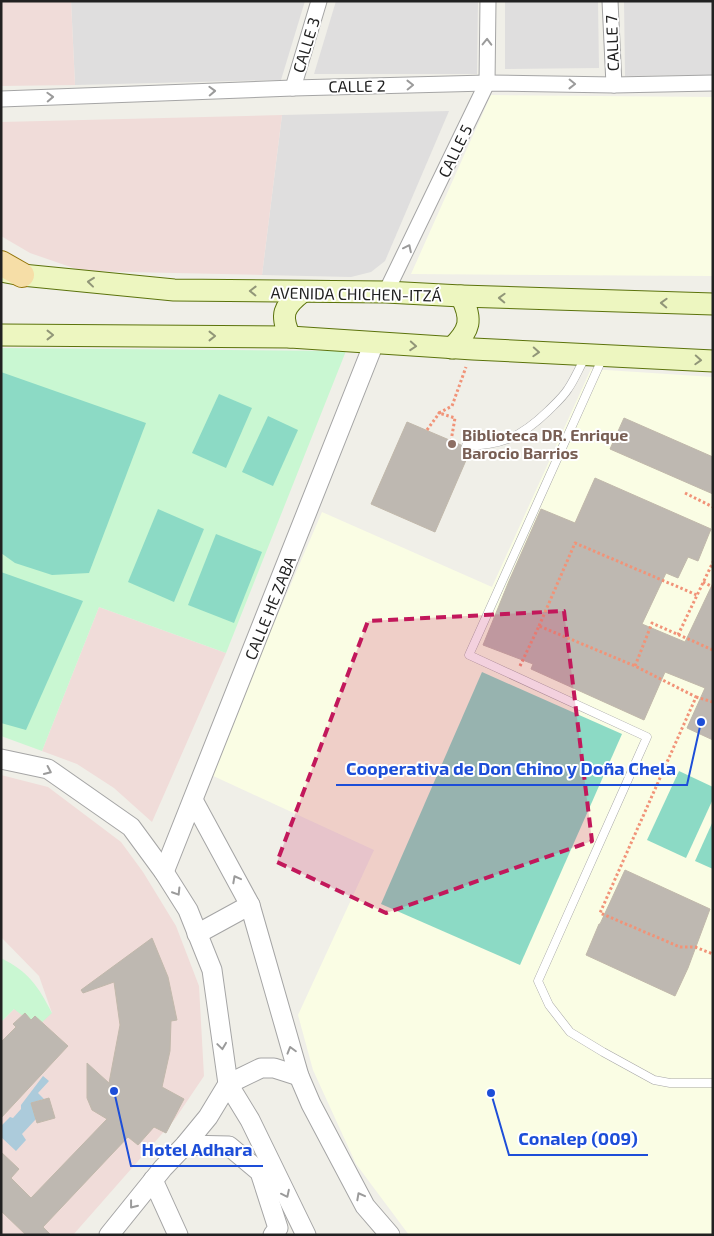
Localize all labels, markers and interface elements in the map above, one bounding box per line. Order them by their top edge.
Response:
street label: CALLE 3 [288,15,323,75]
street label: CALLE 7 [601,15,622,71]
one-way arrow [482,38,493,46]
street label: CALLE 2 [328,76,386,95]
one-way arrow [568,79,576,90]
one-way arrow [406,80,414,90]
one-way arrow [209,86,217,96]
one-way arrow [46,92,54,102]
street label: CALLE 5 [434,121,476,180]
one-way arrow [401,245,411,254]
one-way arrow [87,277,95,288]
street label: AVENIDA CHICHEN-ITZÁ [270,283,442,304]
one-way arrow [249,286,256,296]
one-way arrow [497,292,505,303]
one-way arrow [660,298,668,308]
one-way arrow [46,330,54,340]
one-way arrow [209,331,217,341]
one-way arrow [410,340,418,351]
one-way arrow [532,347,540,358]
one-way arrow [695,355,703,365]
place label: Biblioteca DR. Enrique Barocio Barrios [462,425,628,462]
marker: Biblioteca DR. Enrique Barocio Barrios [446,438,458,450]
street label: CALLE HE ZABA [240,553,299,662]
callout: Cooperativa de Don Chino y Doña Chela [336,752,687,785]
text: Cooperativa de Don Chino y Doña Chela [346,757,676,779]
one-way arrow [43,765,52,775]
one-way arrow [232,876,242,885]
one-way arrow [170,887,180,896]
one-way arrow [217,1042,227,1050]
one-way arrow [286,1046,297,1054]
callout: Conalep (009) [509,1122,648,1155]
text: Conalep (009) [518,1127,638,1149]
callout: Hotel Adhara [131,1133,263,1166]
text: Hotel Adhara [142,1138,253,1160]
one-way arrow [280,1188,290,1197]
one-way arrow [356,1193,366,1202]
one-way arrow [131,1199,139,1208]

